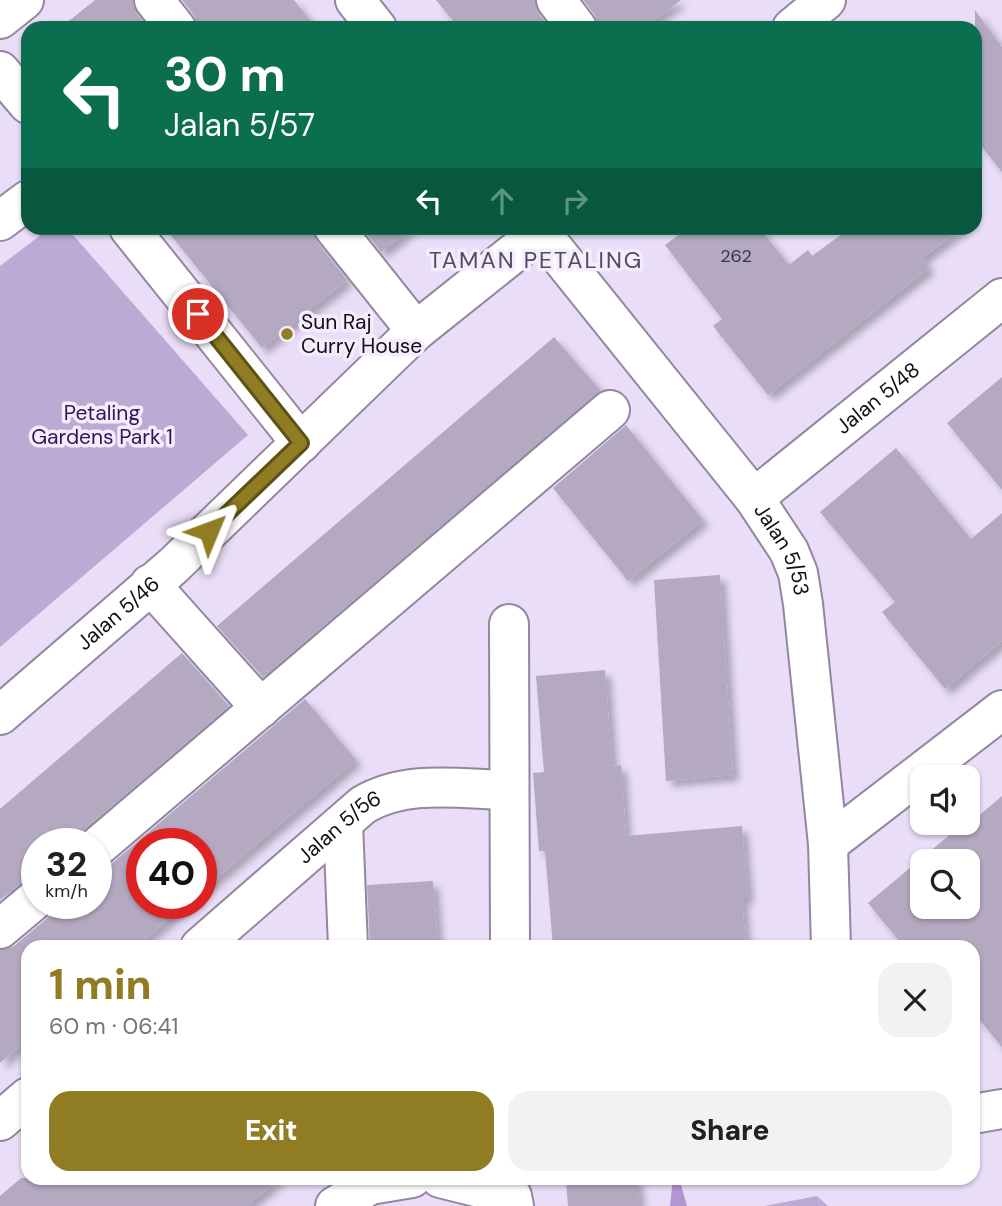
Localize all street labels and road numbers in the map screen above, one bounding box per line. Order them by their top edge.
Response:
street label: Jalan 5/48 [830,356,926,441]
street label: Jalan 5/53 [747,498,815,598]
street label: Jalan 5/46 [71,570,165,657]
street label: Jalan 5/56 [291,784,385,870]

